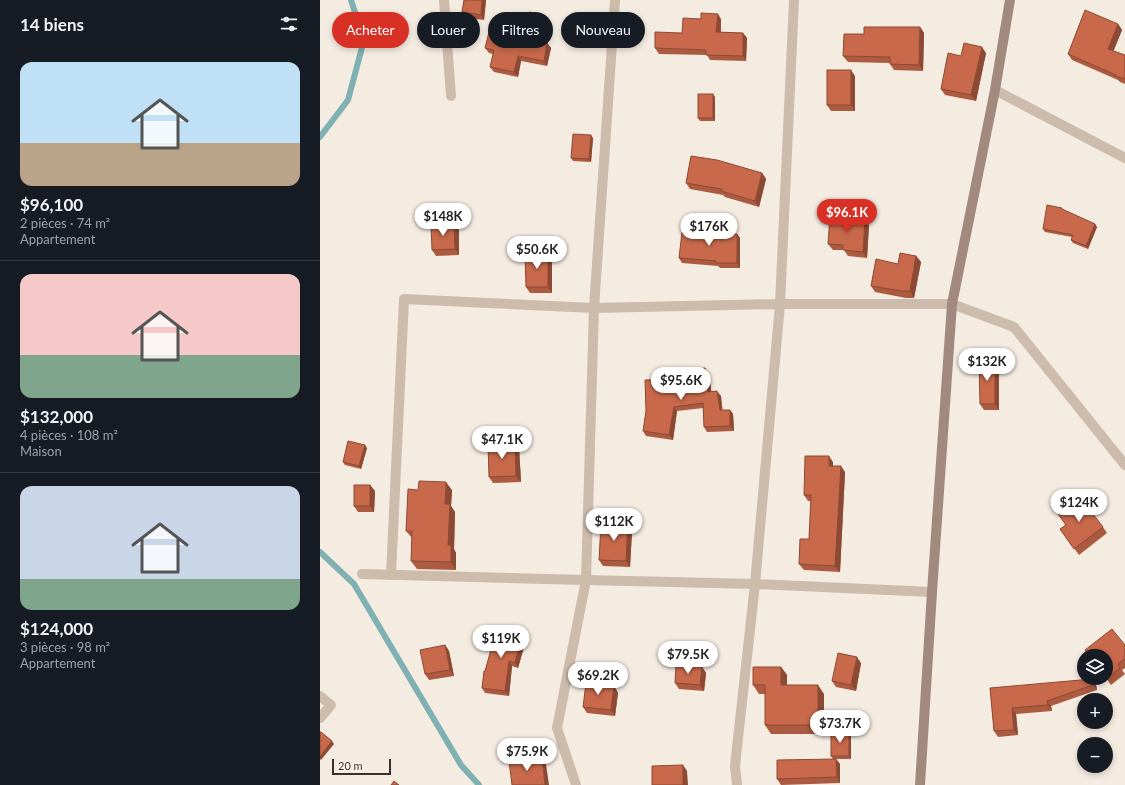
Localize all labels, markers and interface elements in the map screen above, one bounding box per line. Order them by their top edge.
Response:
chip: Acheter [332,12,409,48]
chip: Louer [417,12,480,48]
chip: Filtres [488,12,553,48]
chip: Nouveau [561,12,645,48]
icon: filters [278,13,300,35]
text: 14 biens [20,14,84,35]
icon: home [124,88,196,160]
text: $96,100 [20,194,83,215]
pin: $96.1K [814,199,880,233]
pin: $148K [415,203,471,237]
text: $96.1K [826,204,868,220]
text: $148K [423,208,463,224]
pin: $176K [681,213,737,247]
text: 2 pièces · 74 m² [20,215,110,231]
text: $176K [689,218,729,234]
text: Appartement [20,231,95,247]
pin: $50.6K [504,236,570,270]
text: $50.6K [516,241,558,257]
icon: home [124,300,196,372]
pin: $132K [959,348,1015,382]
text: $132K [967,353,1007,369]
pin: $95.6K [648,367,714,401]
text: $95.6K [660,372,702,388]
text: $132,000 [20,406,93,427]
pin: $47.1K [469,426,535,460]
text: 4 pièces · 108 m² [20,427,118,443]
text: $47.1K [481,431,523,447]
text: Maison [20,443,62,459]
pin: $124K [1051,489,1107,523]
text: $124K [1059,494,1099,510]
pin: $112K [586,508,642,542]
icon: home [124,512,196,584]
text: $112K [594,513,634,529]
text: $124,000 [20,618,93,639]
pin: $119K [473,625,529,659]
text: $119K [481,630,521,646]
text: 3 pièces · 98 m² [20,639,110,655]
pin: $79.5K [655,641,721,675]
text: $79.5K [667,646,709,662]
map controls [1077,649,1113,773]
button: layers [1077,649,1113,685]
text: Appartement [20,655,95,671]
pin: $69.2K [565,662,631,696]
text: $69.2K [577,667,619,683]
button: + [1077,693,1113,729]
pin: $73.7K [807,710,873,744]
text: $73.7K [819,715,861,731]
button: − [1077,737,1113,773]
pin: $75.9K [494,738,560,772]
text: $75.9K [506,743,548,759]
scale bar [332,757,391,776]
text: 20 m [338,759,363,772]

